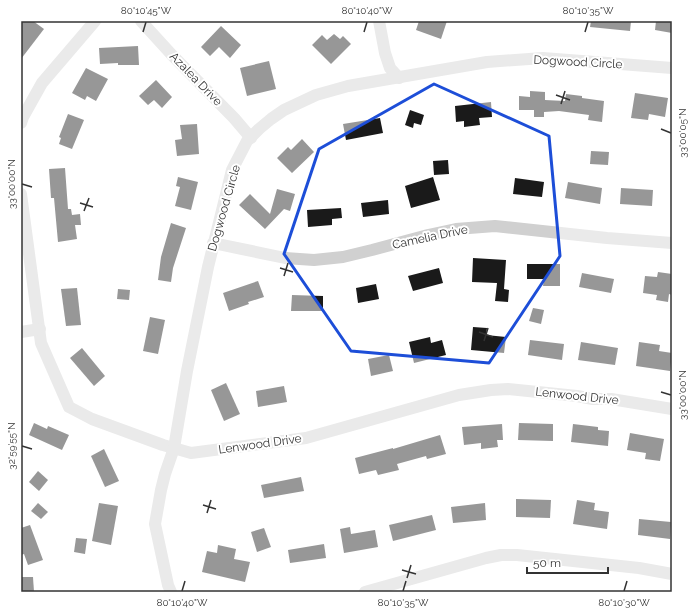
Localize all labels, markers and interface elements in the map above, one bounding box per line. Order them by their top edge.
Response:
text: 80°10'45"W [121,5,172,16]
text: 80°10'40"W [342,5,393,16]
text: 80°10'35"W [563,5,614,16]
street label: Azalea Drive [167,49,225,109]
street label: Dogwood Circle [533,53,623,71]
text: 33°00'05"N [677,108,688,158]
text: 33°00'00"N [6,159,17,209]
street label: Dogwood Circle [205,163,243,253]
street label: Camelia Drive [391,222,469,252]
text: 33°00'00"N [677,370,688,420]
street label: Lenwood Drive [535,385,619,407]
text: 32°59'55"N [6,422,17,470]
street label: Lenwood Drive [218,431,302,457]
scale bar [527,549,608,575]
text: 50 m [533,556,561,570]
text: 80°10'40"W [157,597,208,608]
text: 80°10'35"W [378,597,429,608]
text: 80°10'30"W [598,597,650,608]

